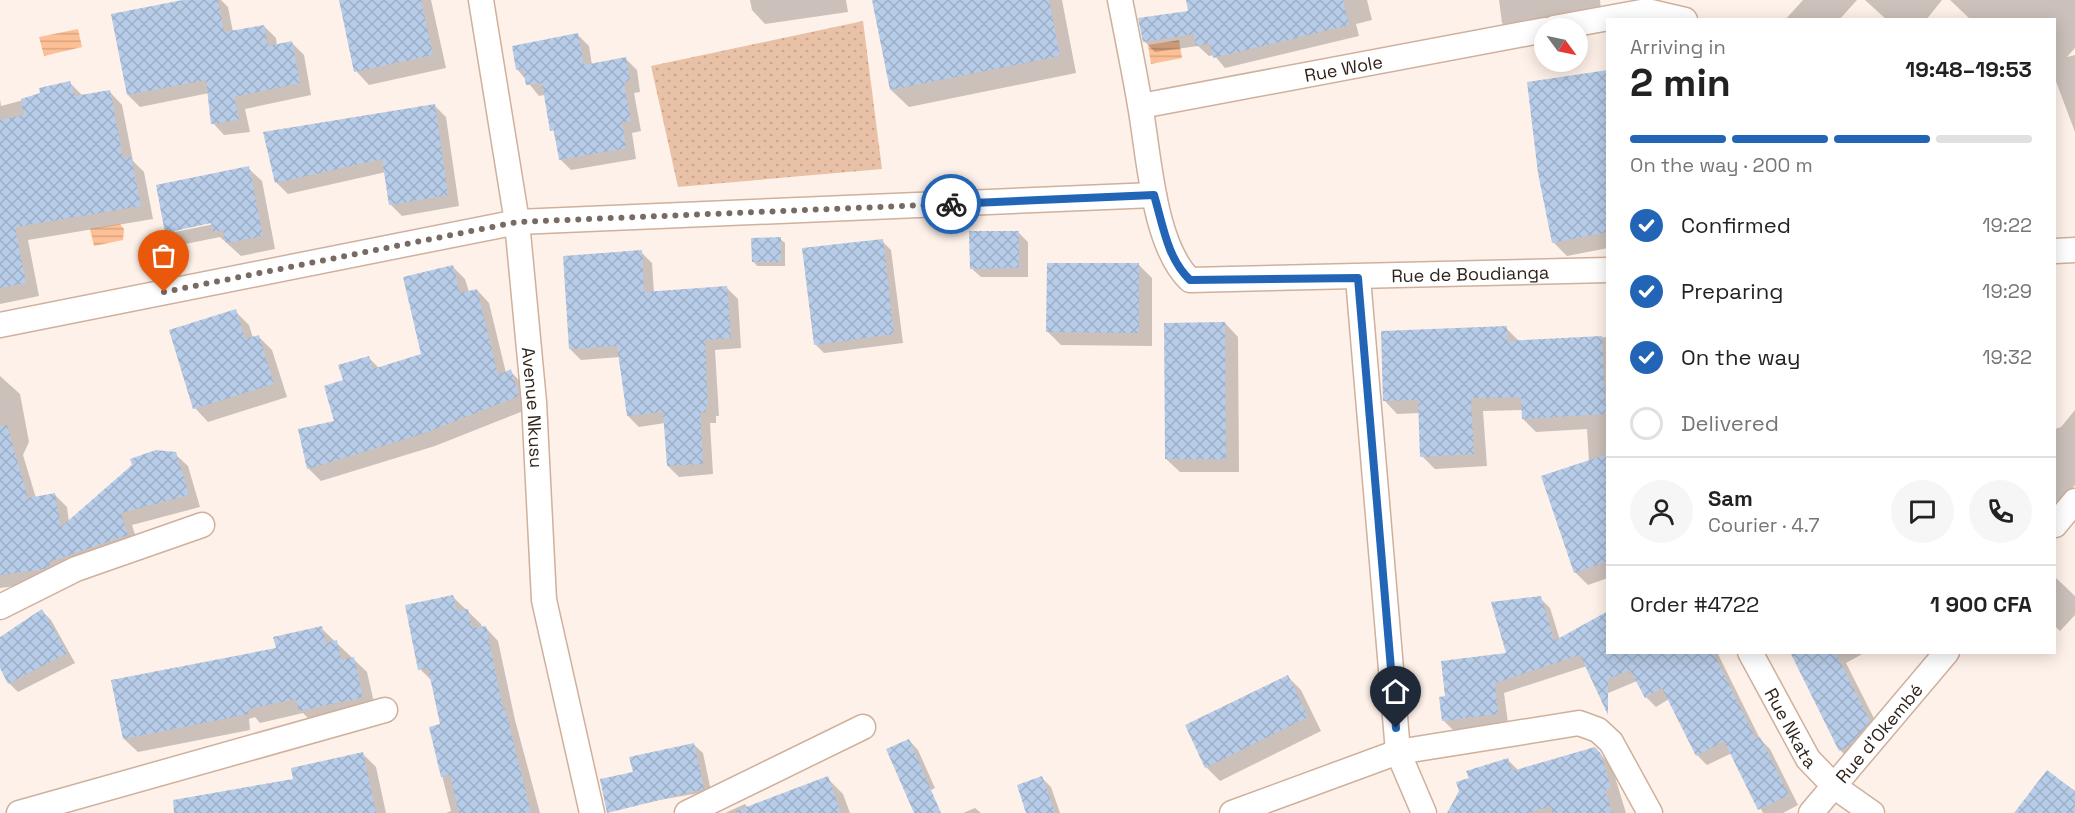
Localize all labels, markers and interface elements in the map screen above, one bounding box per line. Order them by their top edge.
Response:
north arrow [1534,18,1588,72]
map controls [1534,18,1588,72]
text: Arriving in [1630,34,1726,60]
street label: Rue Wole [1302,49,1385,87]
text: 19:48–19:53 [1905,55,2032,83]
text: 2 min [1630,58,1731,107]
text: On the way · 200 m [1630,152,1813,178]
courier [921,174,981,234]
icon: bike [935,188,968,221]
icon: check [1630,209,1663,242]
text: Confirmed [1681,211,1791,239]
text: 19:22 [1982,212,2032,238]
pin [138,230,189,292]
icon: bag [147,239,180,272]
street label: Rue de Boudianga [1391,260,1550,287]
icon: check [1630,275,1663,308]
text: Preparing [1681,277,1783,305]
text: 19:29 [1982,278,2032,304]
icon: check [1630,341,1663,374]
text: On the way [1681,343,1800,371]
text: 19:32 [1982,344,2032,370]
street label: Avenue Nkusu [517,346,549,469]
text: Delivered [1681,409,1779,437]
button: person [1630,480,1693,543]
button: chat [1891,480,1954,543]
button: phone [1969,480,2032,543]
text: Sam [1708,484,1753,512]
text: Courier · 4.7 [1708,512,1819,538]
text: Order #4722 [1630,590,1759,618]
text: 1 900 CFA [1930,590,2032,618]
pin [1370,666,1421,728]
icon: home [1379,675,1412,708]
street label: Rue d'Okembé [1830,678,1927,787]
street label: Rue Nkata [1760,684,1822,773]

